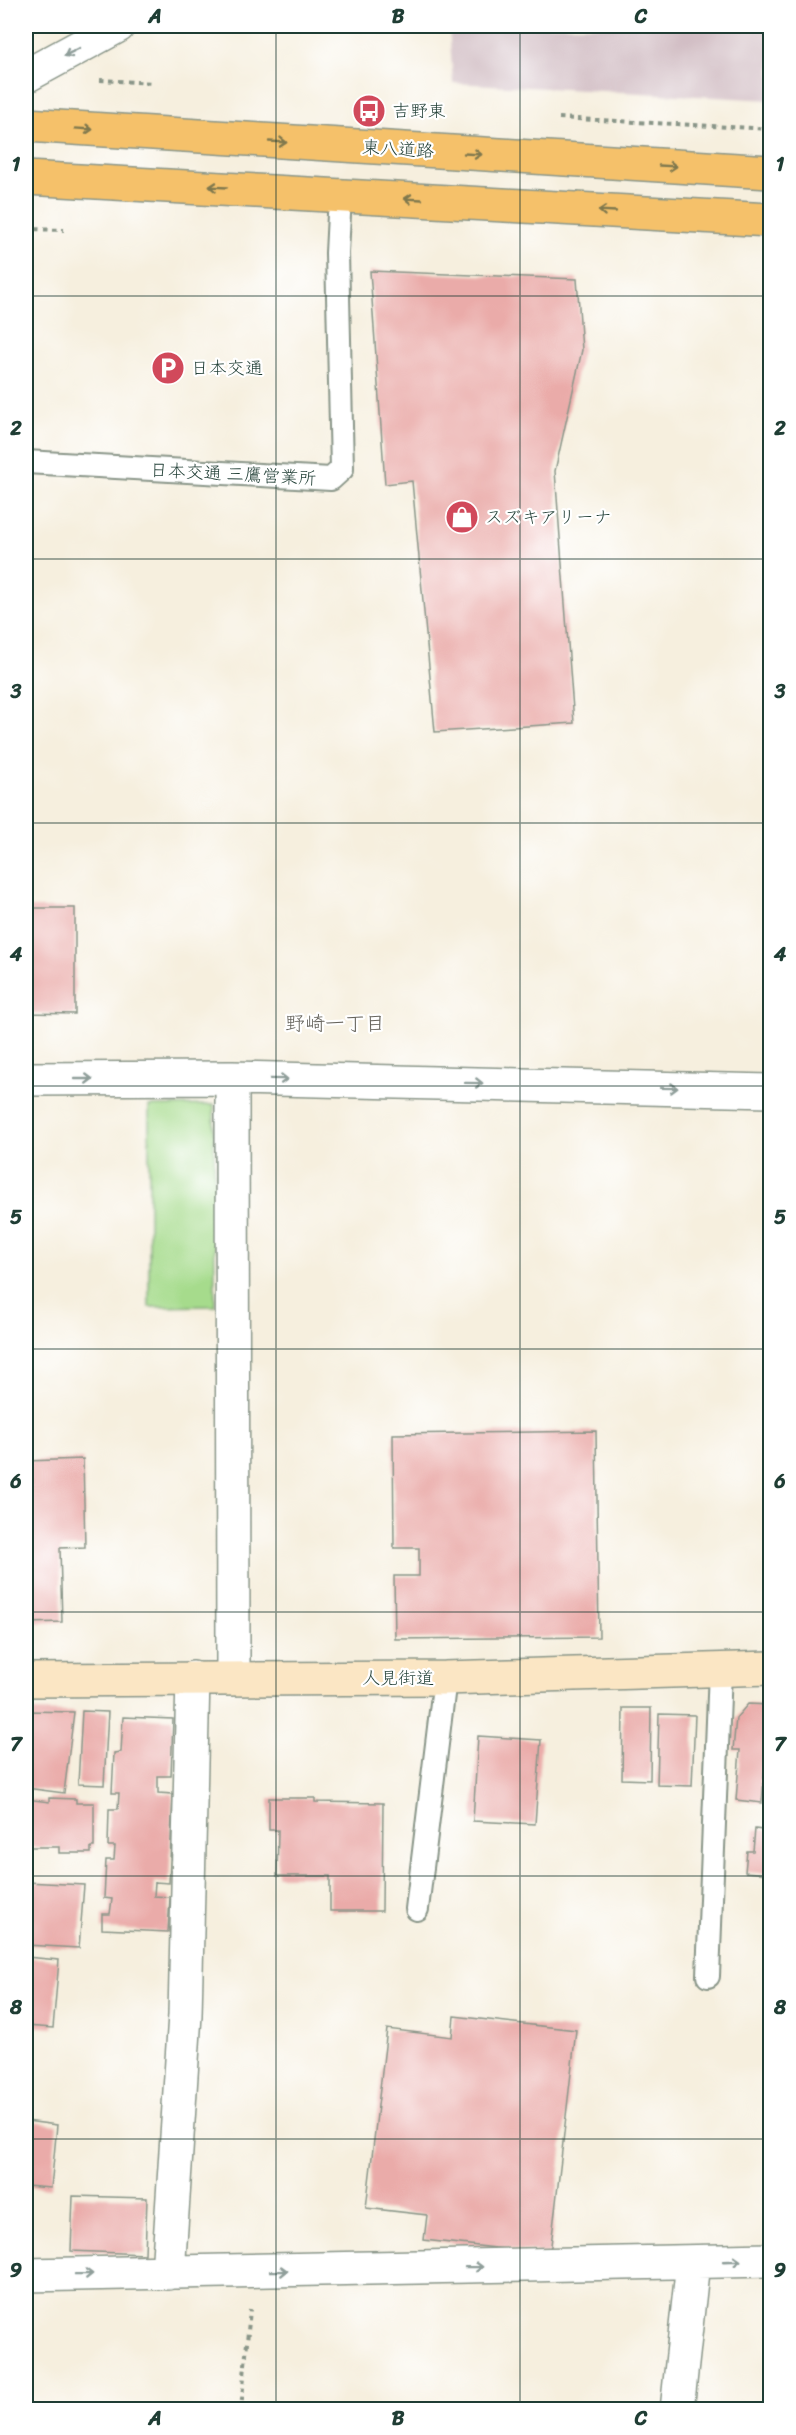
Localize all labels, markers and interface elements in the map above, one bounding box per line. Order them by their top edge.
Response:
text: A [147,0,162,34]
text: B [392,0,405,34]
text: C [634,0,648,34]
one-way arrow [64,47,82,58]
bus stop icon: 吉野東 [351,93,387,129]
place label: 吉野東 [392,95,446,127]
one-way arrow [73,124,93,135]
street label: 東八道路 [361,131,435,167]
one-way arrow [268,137,288,148]
text: 1 [12,147,21,182]
text: 1 [776,147,785,182]
one-way arrow [463,148,483,159]
one-way arrow [657,160,677,171]
one-way arrow [208,182,228,193]
one-way arrow [403,194,423,205]
one-way arrow [598,205,618,216]
parking icon: 日本交通 [150,350,186,386]
place label: 日本交通 [191,352,263,384]
text: 2 [9,411,22,446]
text: 2 [773,411,786,446]
street label: 日本交通 三鷹営業所 [149,454,317,494]
shop icon: スズキアリーナ [444,499,480,535]
place label: スズキアリーナ [485,501,612,533]
text: 3 [10,674,22,709]
text: 3 [774,674,786,709]
text: 4 [9,937,23,972]
text: 4 [773,937,787,972]
district label: 野崎一丁目 [285,1006,385,1041]
one-way arrow [73,1073,93,1085]
one-way arrow [268,1073,288,1084]
one-way arrow [463,1078,483,1089]
one-way arrow [658,1082,678,1094]
text: 5 [10,1200,22,1235]
text: 5 [774,1200,786,1235]
text: 6 [9,1464,22,1499]
text: 6 [773,1464,786,1499]
street label: 人見街道 [362,1662,434,1694]
text: 7 [10,1727,23,1762]
text: 7 [774,1727,787,1762]
text: 8 [9,1990,23,2025]
text: 8 [773,1990,787,2025]
text: 9 [10,2253,22,2288]
text: 9 [774,2253,786,2288]
one-way arrow [721,2255,741,2267]
one-way arrow [463,2261,483,2273]
one-way arrow [268,2265,288,2277]
one-way arrow [73,2268,93,2280]
text: A [147,2401,162,2435]
text: B [392,2401,405,2435]
text: C [634,2401,648,2435]

